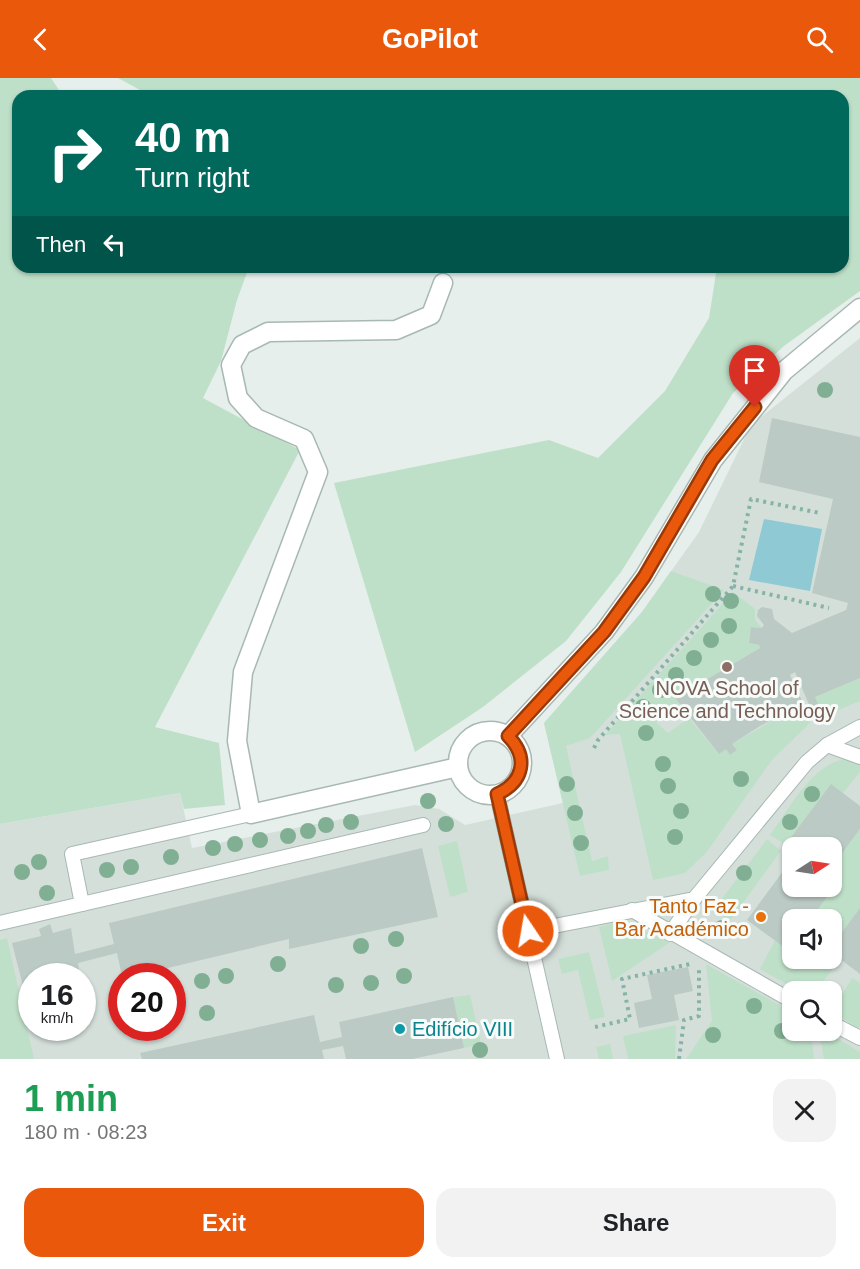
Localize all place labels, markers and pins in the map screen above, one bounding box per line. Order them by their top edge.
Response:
pin [729,345,780,407]
marker: NOVA School of Science and Technology [720,660,734,674]
place label: NOVA School of Science and Technology [619,677,835,722]
place label: Tanto Faz - Bar Académico [614,895,749,940]
marker: Tanto Faz - Bar Académico [754,910,768,924]
place label: Edifício VIII [412,1018,513,1040]
marker: Edifício VIII [393,1022,407,1036]

